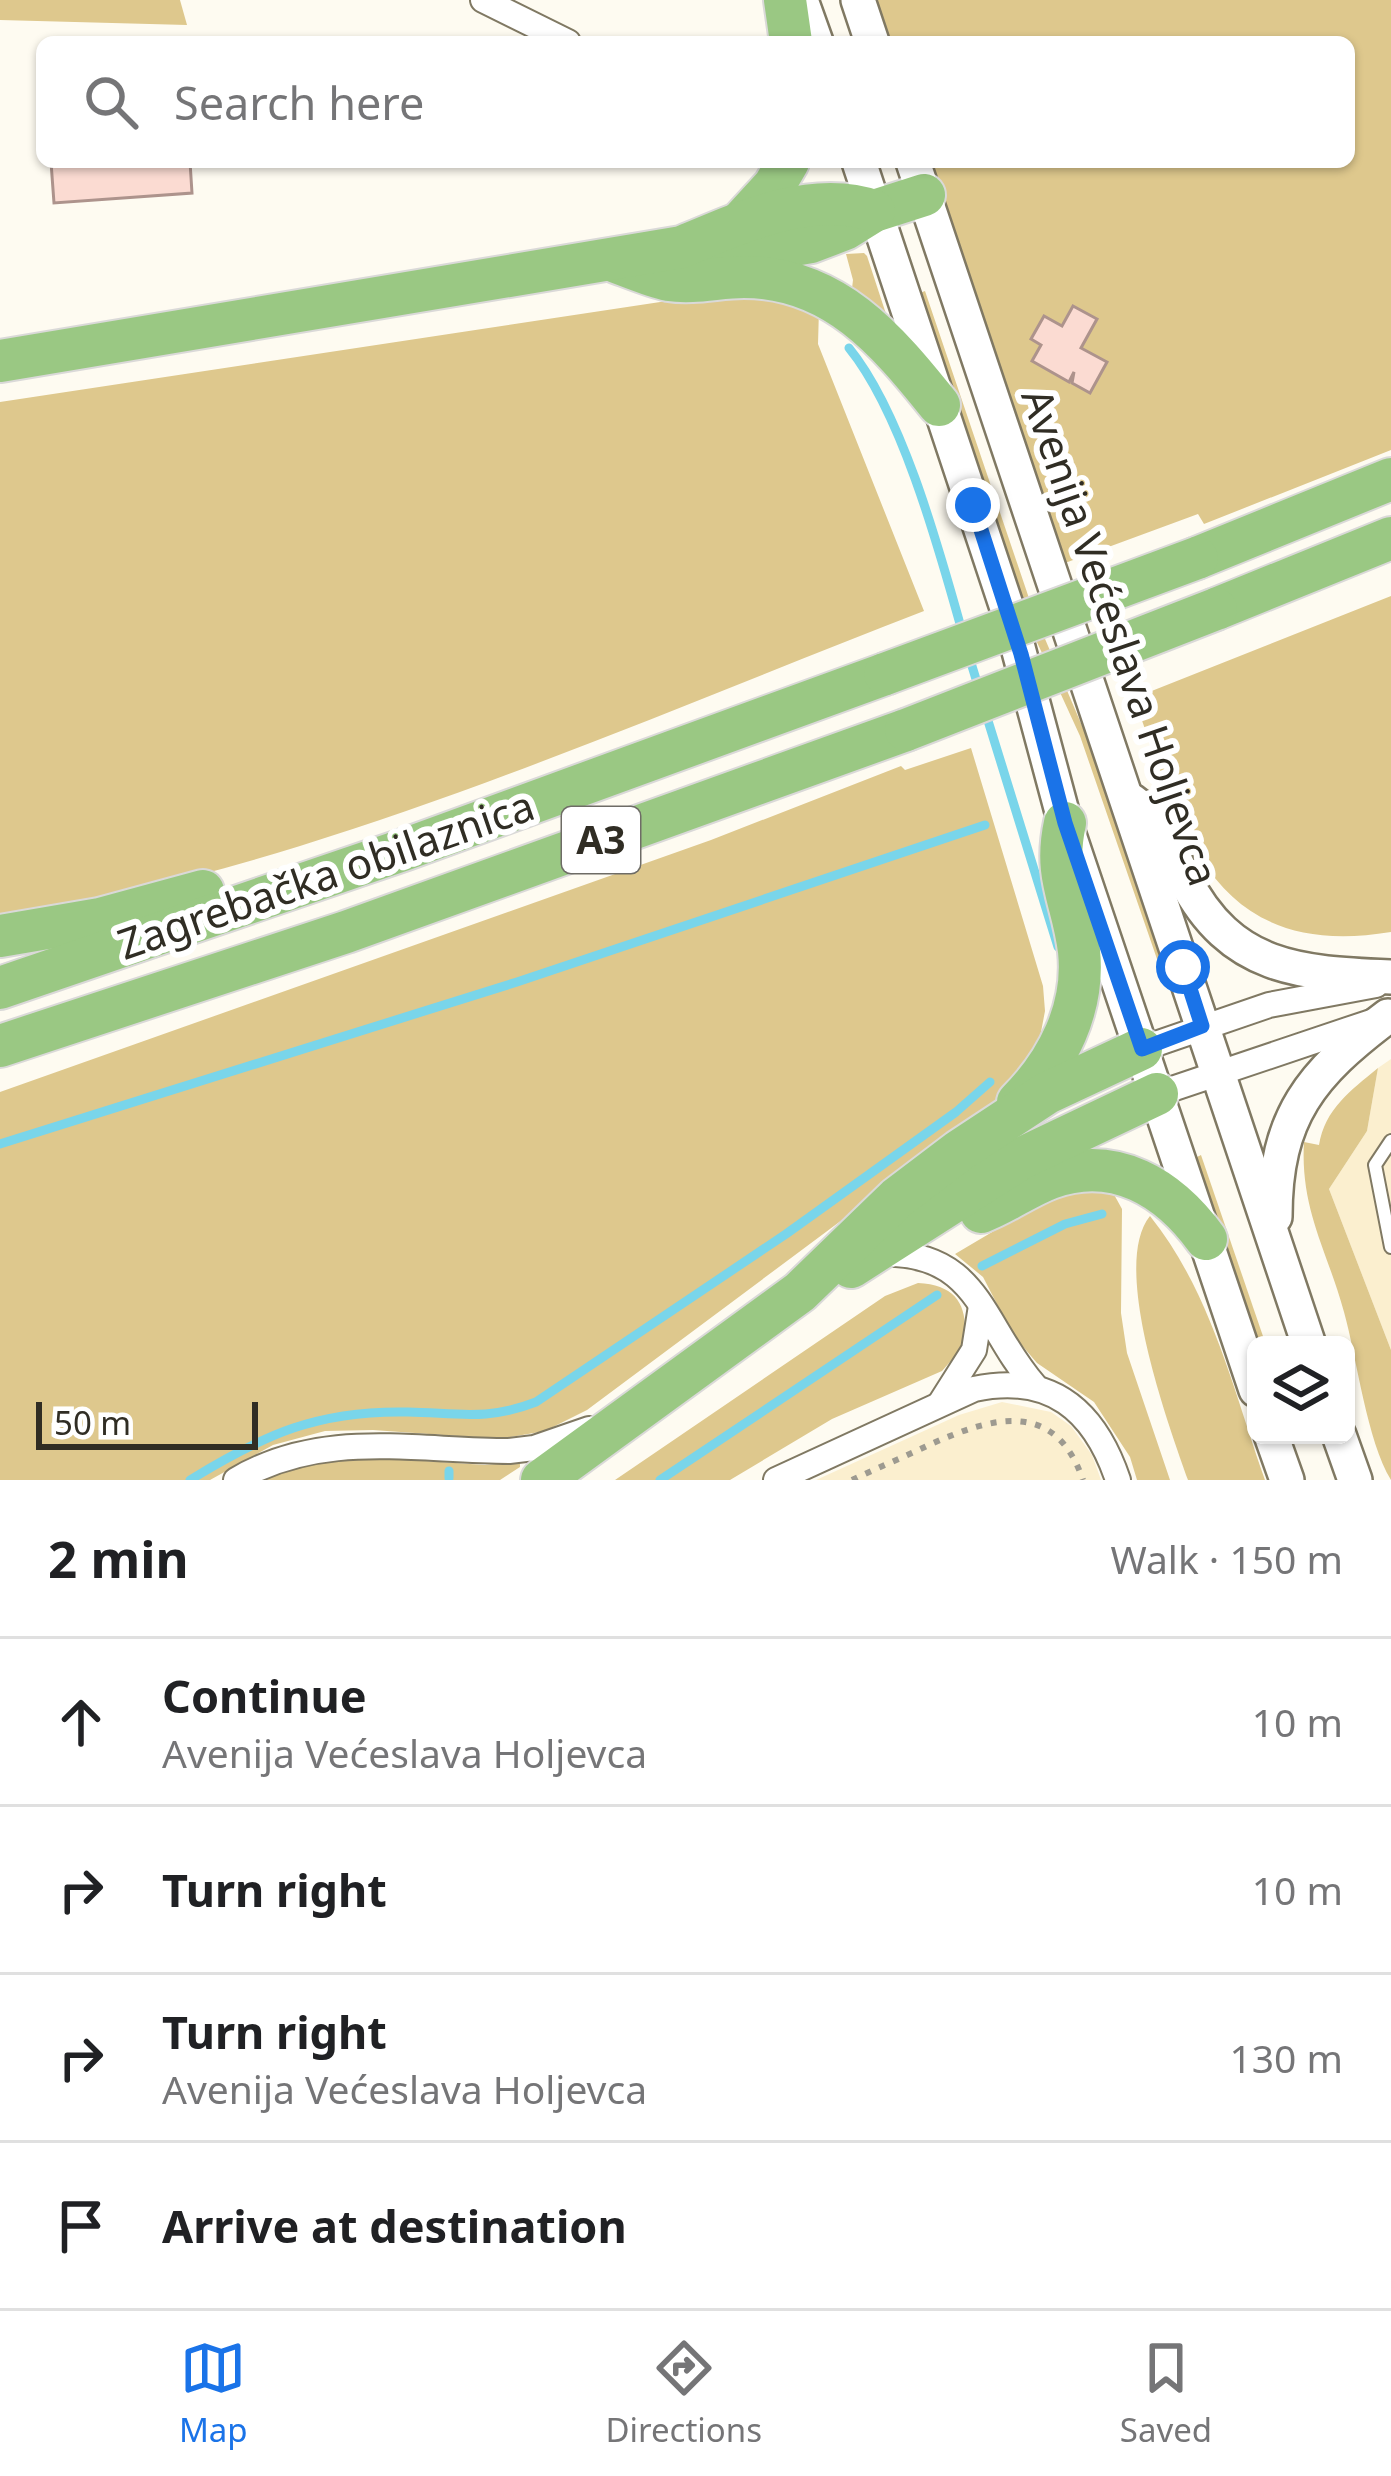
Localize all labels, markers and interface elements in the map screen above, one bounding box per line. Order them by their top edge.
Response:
search box [36,36,1355,168]
icon: search [78,69,144,135]
text: Search here [174,72,424,133]
street label: Avenija Većeslava Holjevca [1009,380,1233,893]
route end [946,478,1000,532]
street label: Zagrebačka obilaznica [110,776,541,972]
road number: A3 [562,807,640,873]
route start [1156,940,1210,994]
map controls [1247,1336,1355,1444]
button: layers [1247,1336,1355,1444]
scale bar [36,1396,258,1449]
text: 50 m [54,1400,131,1445]
text: 2 min [48,1523,189,1593]
text: Walk · 150 m [1110,1532,1343,1585]
text: Continue [162,1665,367,1726]
icon: ahead [48,1689,114,1755]
text: 10 m [1252,1695,1343,1748]
text: Avenija Većeslava Holjevca [162,1726,647,1779]
icon: right [48,1857,114,1923]
text: Turn right [162,1859,387,1920]
text: 10 m [1252,1863,1343,1916]
text: Turn right [162,2001,387,2062]
icon: right [48,2025,114,2091]
text: 130 m [1229,2031,1343,2084]
text: Avenija Većeslava Holjevca [162,2062,647,2115]
icon: arrive [48,2193,114,2259]
text: Arrive at destination [162,2195,627,2256]
tab: Map [179,2335,248,2452]
tab: Directions [605,2335,762,2452]
tab: Saved [1120,2335,1212,2452]

